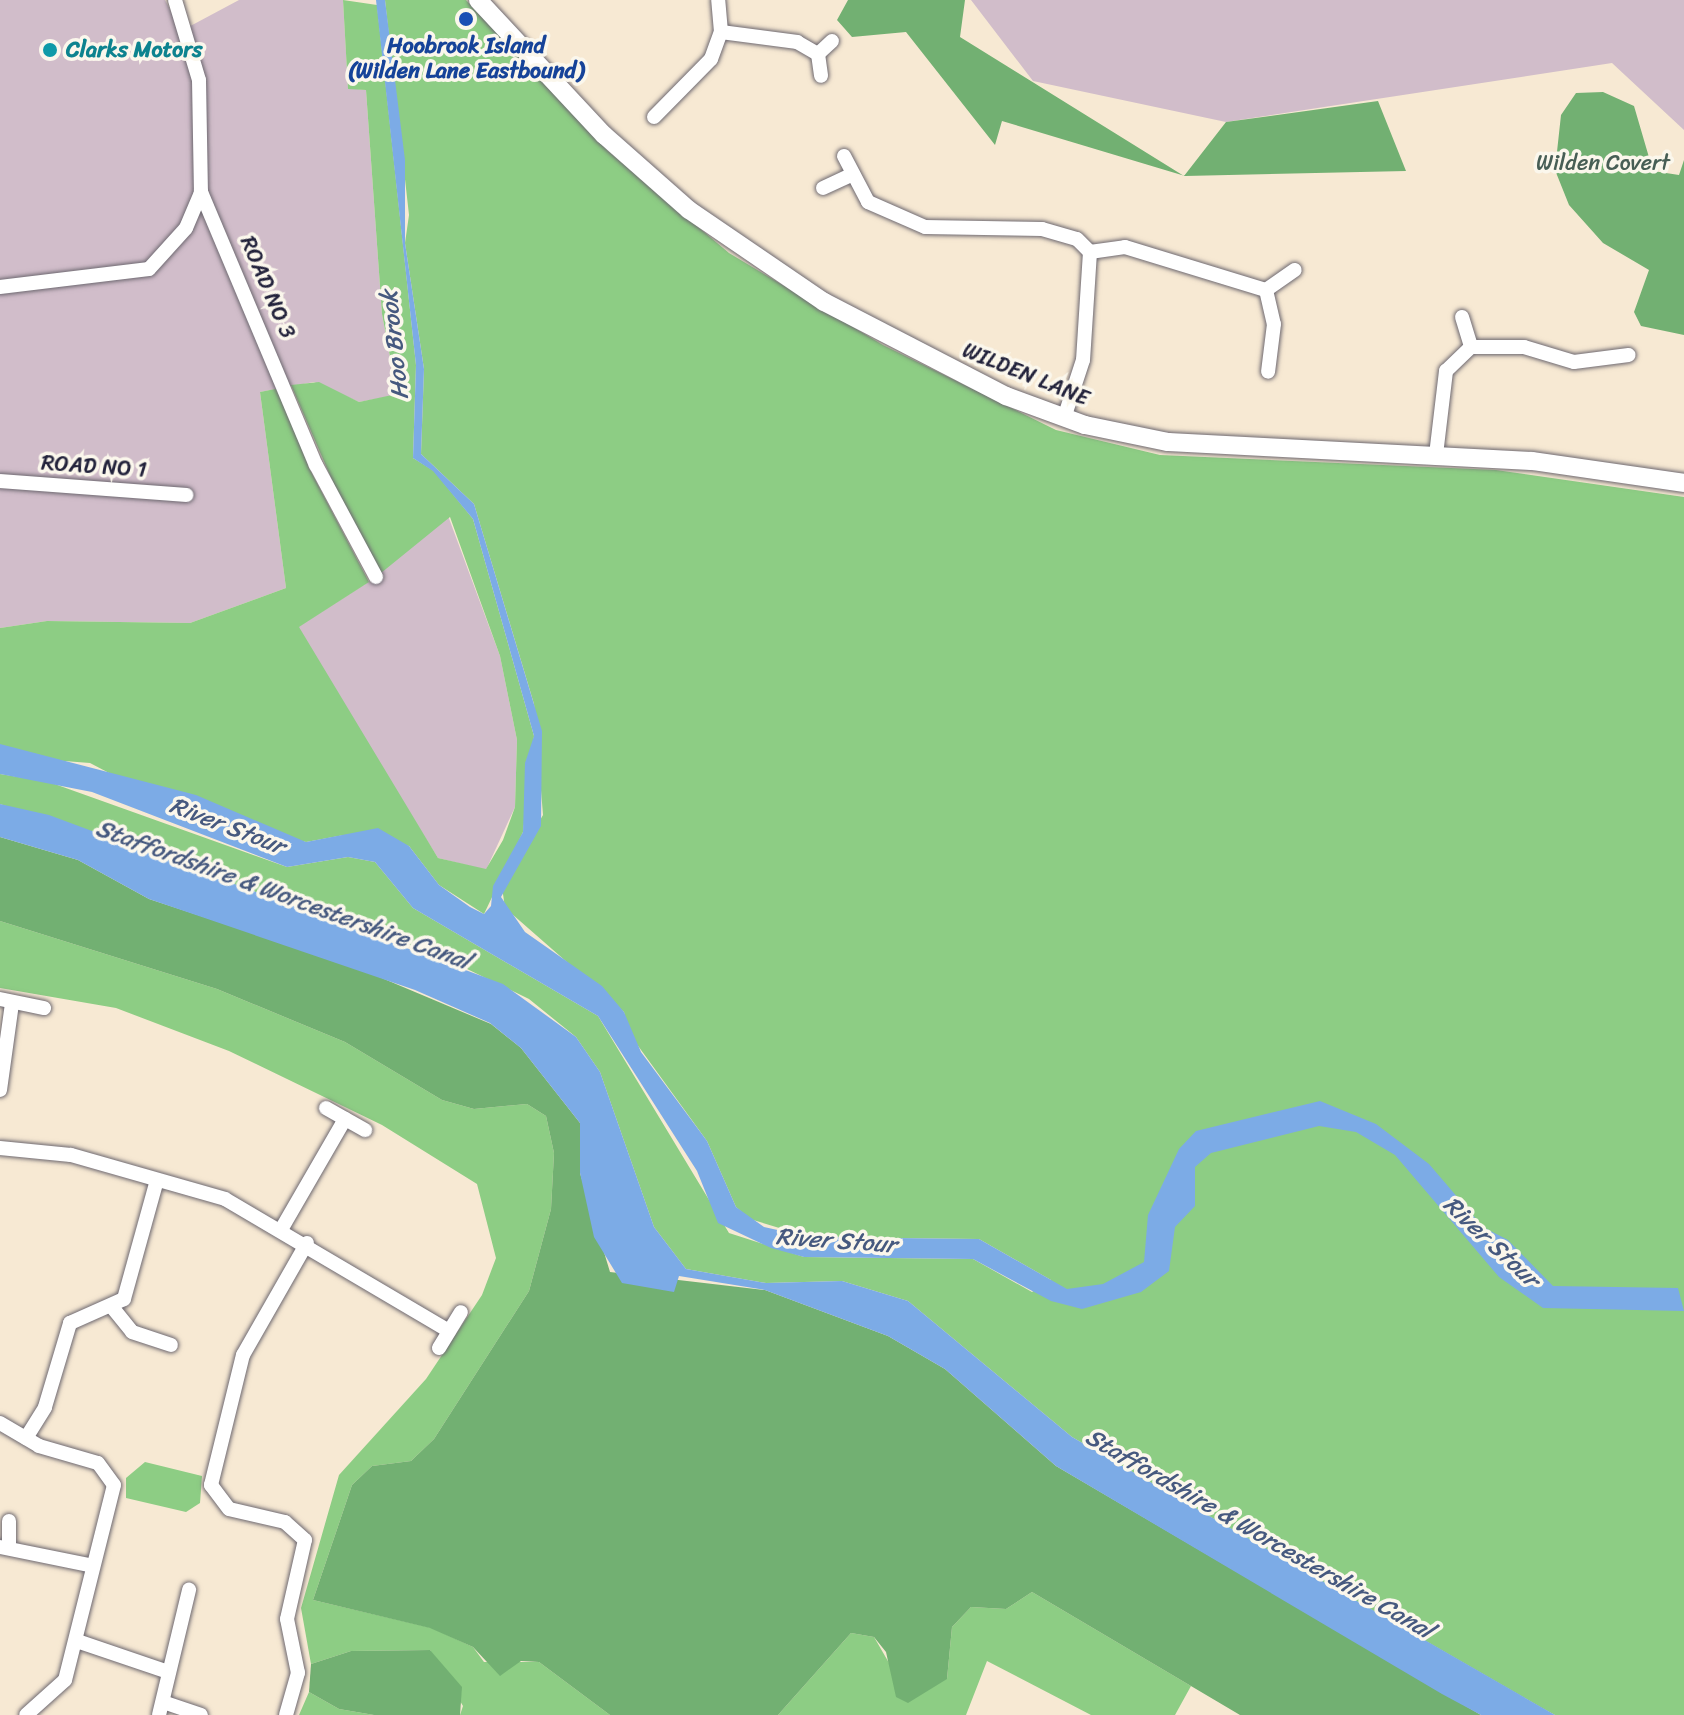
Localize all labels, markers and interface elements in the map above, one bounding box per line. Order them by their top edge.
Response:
marker: Hoobrook Island (Wilden Lane Eastbound) [457,10,475,28]
place label: Hoobrook Island (Wilden Lane Eastbound) [348,32,584,84]
place label: Clarks Motors [66,37,202,63]
marker: Clarks Motors [41,41,59,59]
park label: Wilden Covert [1536,150,1670,176]
street label: ROAD NO 3 [235,232,301,342]
water label: Hoo Brook [375,289,415,401]
street label: WILDEN LANE [959,337,1093,411]
street label: ROAD NO 1 [40,449,148,483]
water label: River Stour [165,791,289,861]
water label: Staffordshire & Worcestershire Canal [92,814,474,976]
water label: River Stour [1437,1190,1545,1294]
water label: River Stour [775,1222,897,1260]
water label: Staffordshire & Worcestershire Canal [1080,1422,1438,1646]

